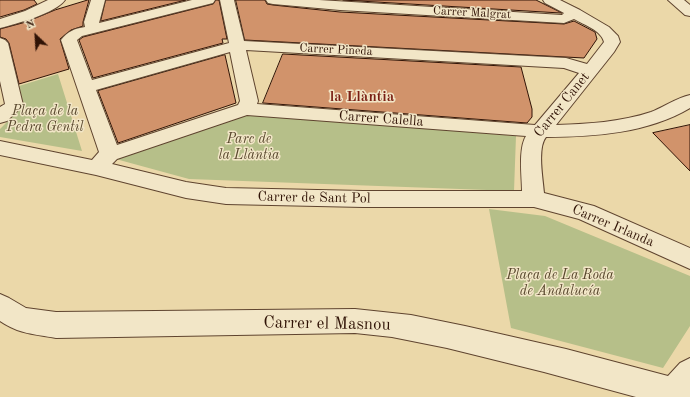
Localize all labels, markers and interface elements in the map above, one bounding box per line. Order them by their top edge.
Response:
street label: Carrer Malgrat [432,4,512,22]
north arrow [16,16,56,56]
text: N [25,18,37,31]
street label: Carrer Pineda [299,41,373,59]
street label: Carrer Canet [531,69,593,141]
district label: la Llàntia [330,88,394,106]
park label: Plaça de la Pedra Gentil [6,103,84,136]
street label: Carrer Calella [338,108,424,130]
park label: Parc de la Llàntia [218,131,280,164]
street label: Carrer de Sant Pol [257,189,371,207]
street label: Carrer Irlanda [569,201,657,251]
park label: Plaça de La Roda de Andalucía [506,267,614,300]
street label: Carrer el Masnou [263,313,391,335]

